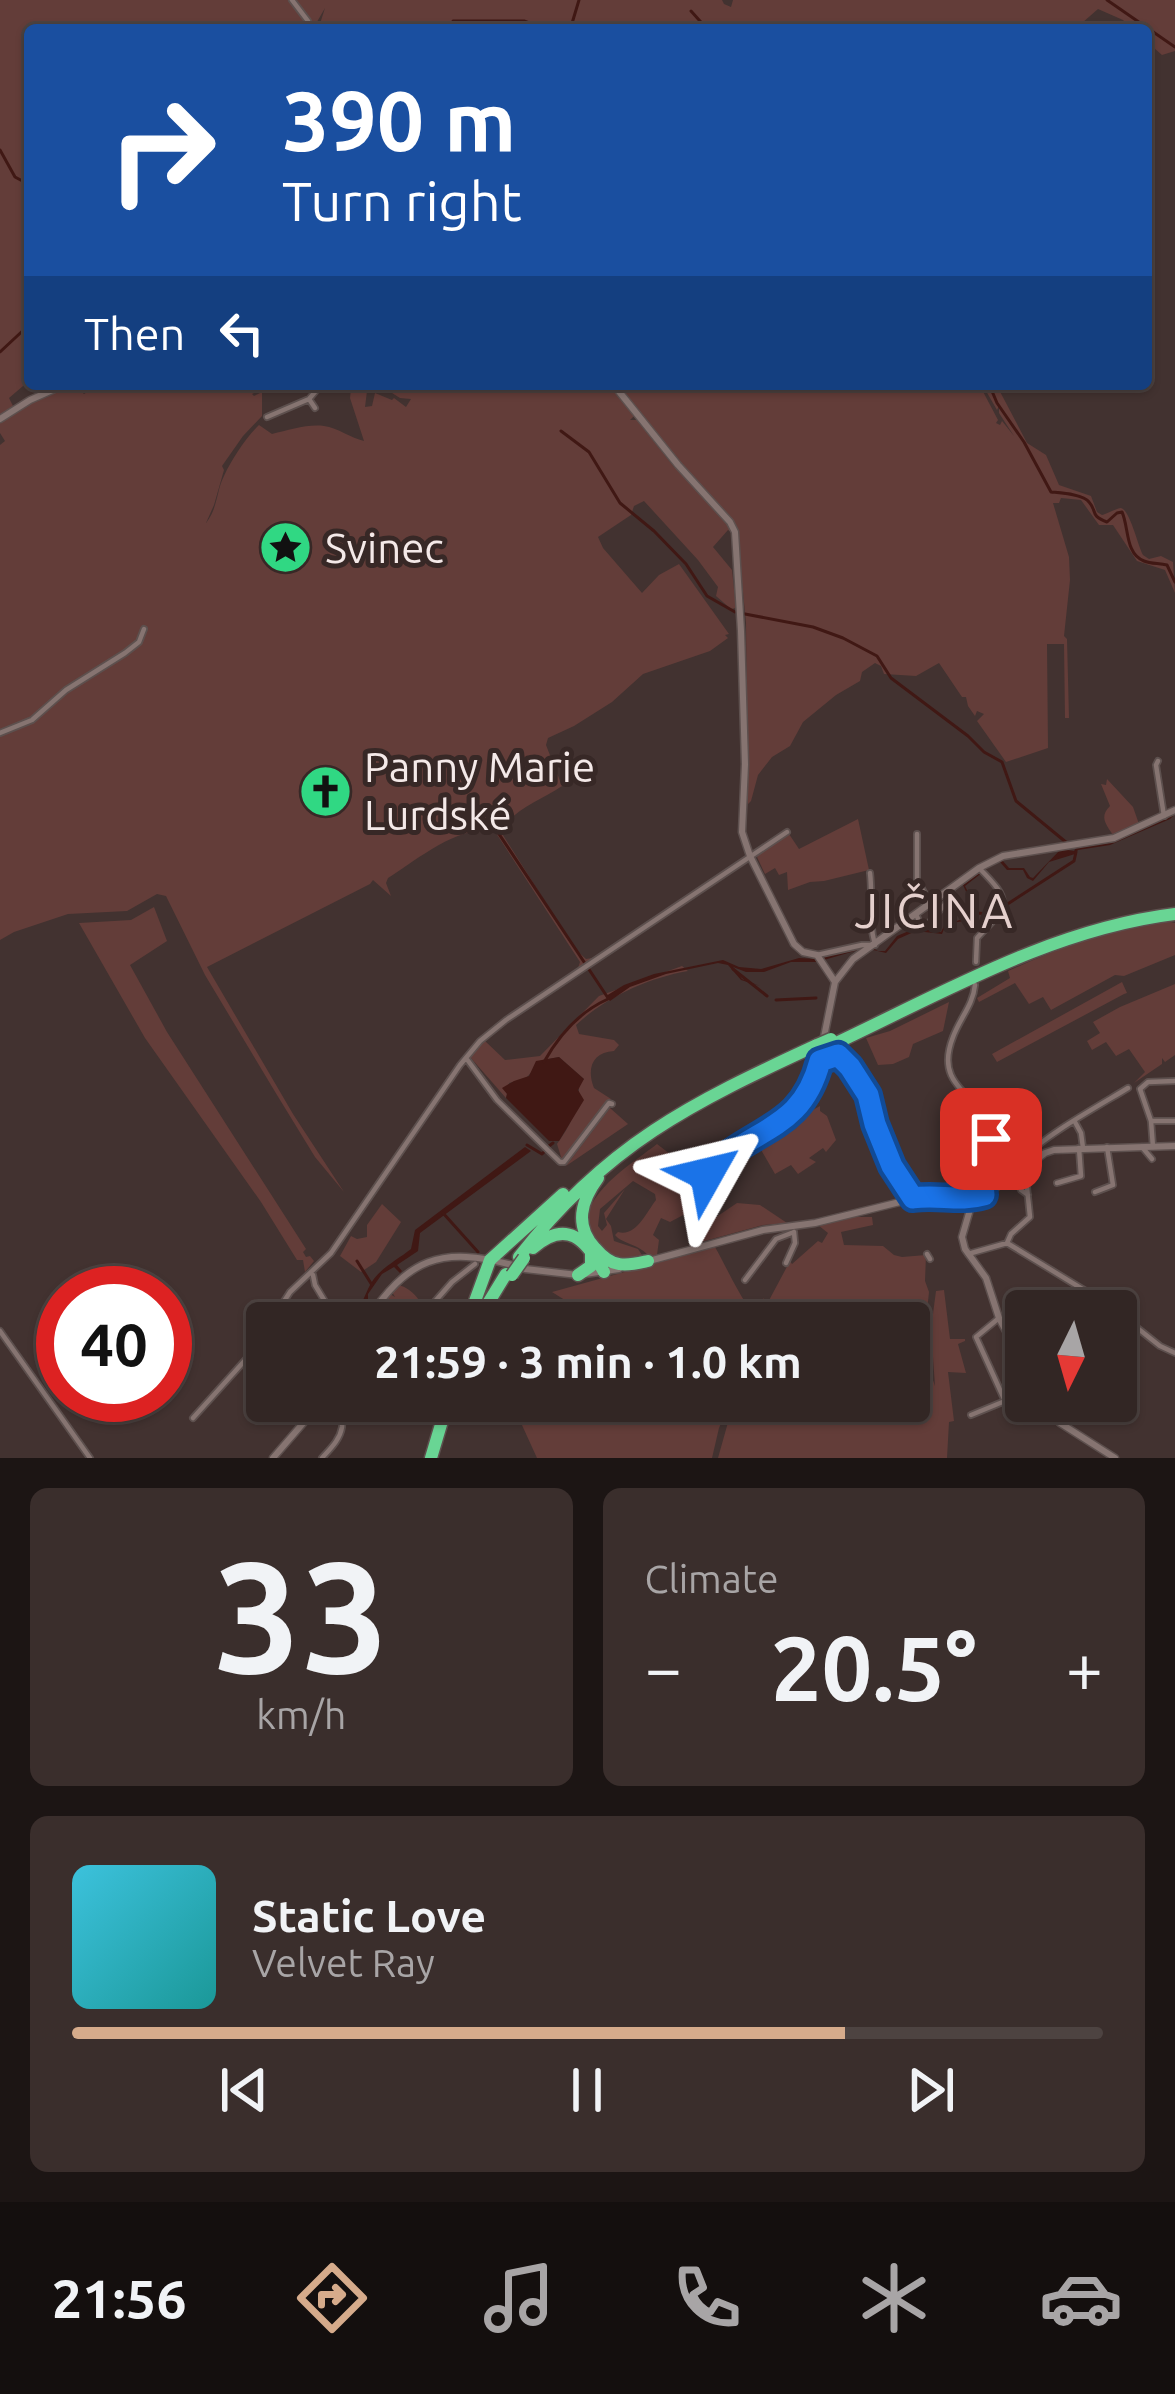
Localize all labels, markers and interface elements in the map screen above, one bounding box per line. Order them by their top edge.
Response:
icon: right [84,72,240,228]
text: 390 m [282,73,516,167]
text: Turn right [282,171,522,231]
icon: left [209,300,275,366]
text: Then [84,308,185,359]
place icon: Svinec [258,520,314,576]
place label: Svinec [325,524,444,571]
place label: Panny Marie Lurdské [364,743,595,838]
church icon: Panny Marie Lurdské [297,763,353,819]
district label: JIČINA [854,882,1016,937]
pin [940,1088,1042,1190]
icon: arrive [958,1106,1024,1172]
position arrow [644,1111,770,1237]
speed limit sign: 40 [36,1266,192,1422]
north arrow [1005,1290,1137,1422]
map controls [1005,1290,1137,1422]
text: 21:59 · 3 min · 1.0 km [374,1336,802,1387]
text: 33 [213,1528,389,1702]
text: Climate [645,1557,779,1600]
text: 20.5° [771,1617,977,1718]
text: − [645,1630,682,1704]
text: + [1066,1630,1103,1704]
text: km/h [256,1693,346,1736]
text: Static Love [252,1890,486,1941]
text: Velvet Ray [252,1941,435,1984]
icon: previous [211,2057,277,2123]
icon: pause [554,2057,620,2123]
icon: next [898,2057,964,2123]
icon: directions [290,2256,374,2340]
icon: music [477,2256,561,2340]
icon: phone [665,2256,749,2340]
icon: climate [852,2256,936,2340]
icon: car [1039,2256,1123,2340]
text: 21:56 [52,2268,187,2328]

